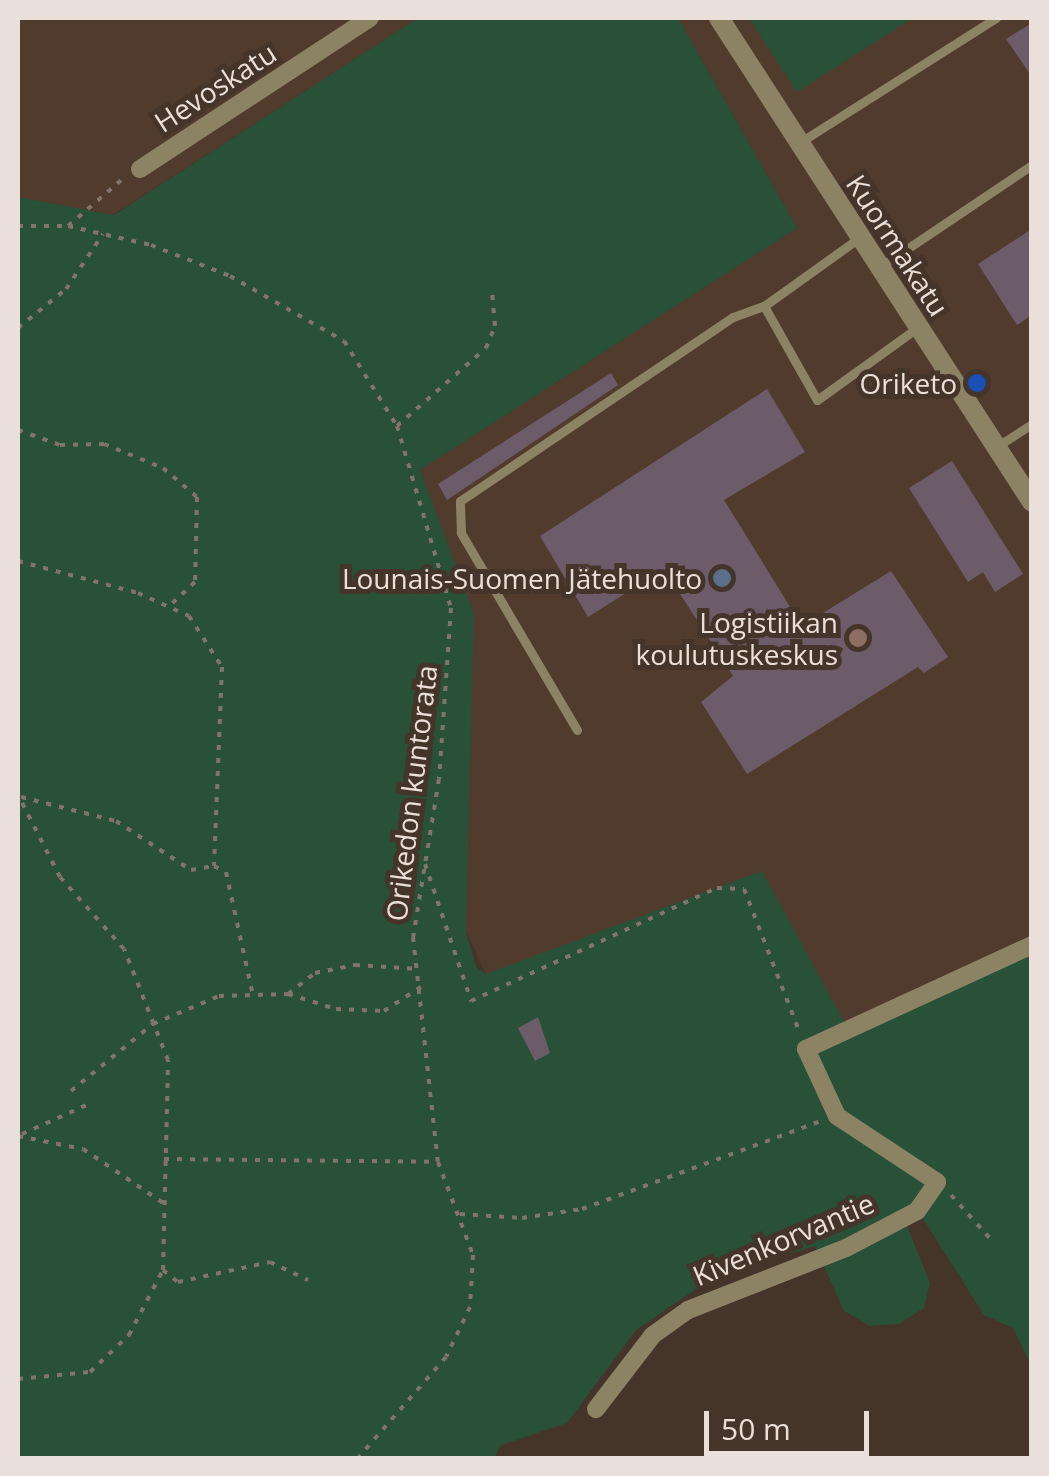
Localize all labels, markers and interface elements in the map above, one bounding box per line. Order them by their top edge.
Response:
street label: Hevoskatu [148,35,282,139]
street label: Kuormakatu [840,168,956,322]
place label: Oriketo [859,366,957,400]
marker: Oriketo [966,372,988,394]
place label: Lounais-Suomen Jätehuolto [342,561,702,595]
marker: Lounais-Suomen Jätehuolto [711,567,733,589]
place label: Logistiikan koulutuskeskus [636,605,838,671]
marker: Logistiikan koulutuskeskus [847,627,869,649]
street label: Orikedon kuntorata [379,663,443,923]
street label: Kivenkorvantie [687,1186,879,1292]
scale bar [709,1391,874,1453]
text: 50 m [721,1408,791,1449]

